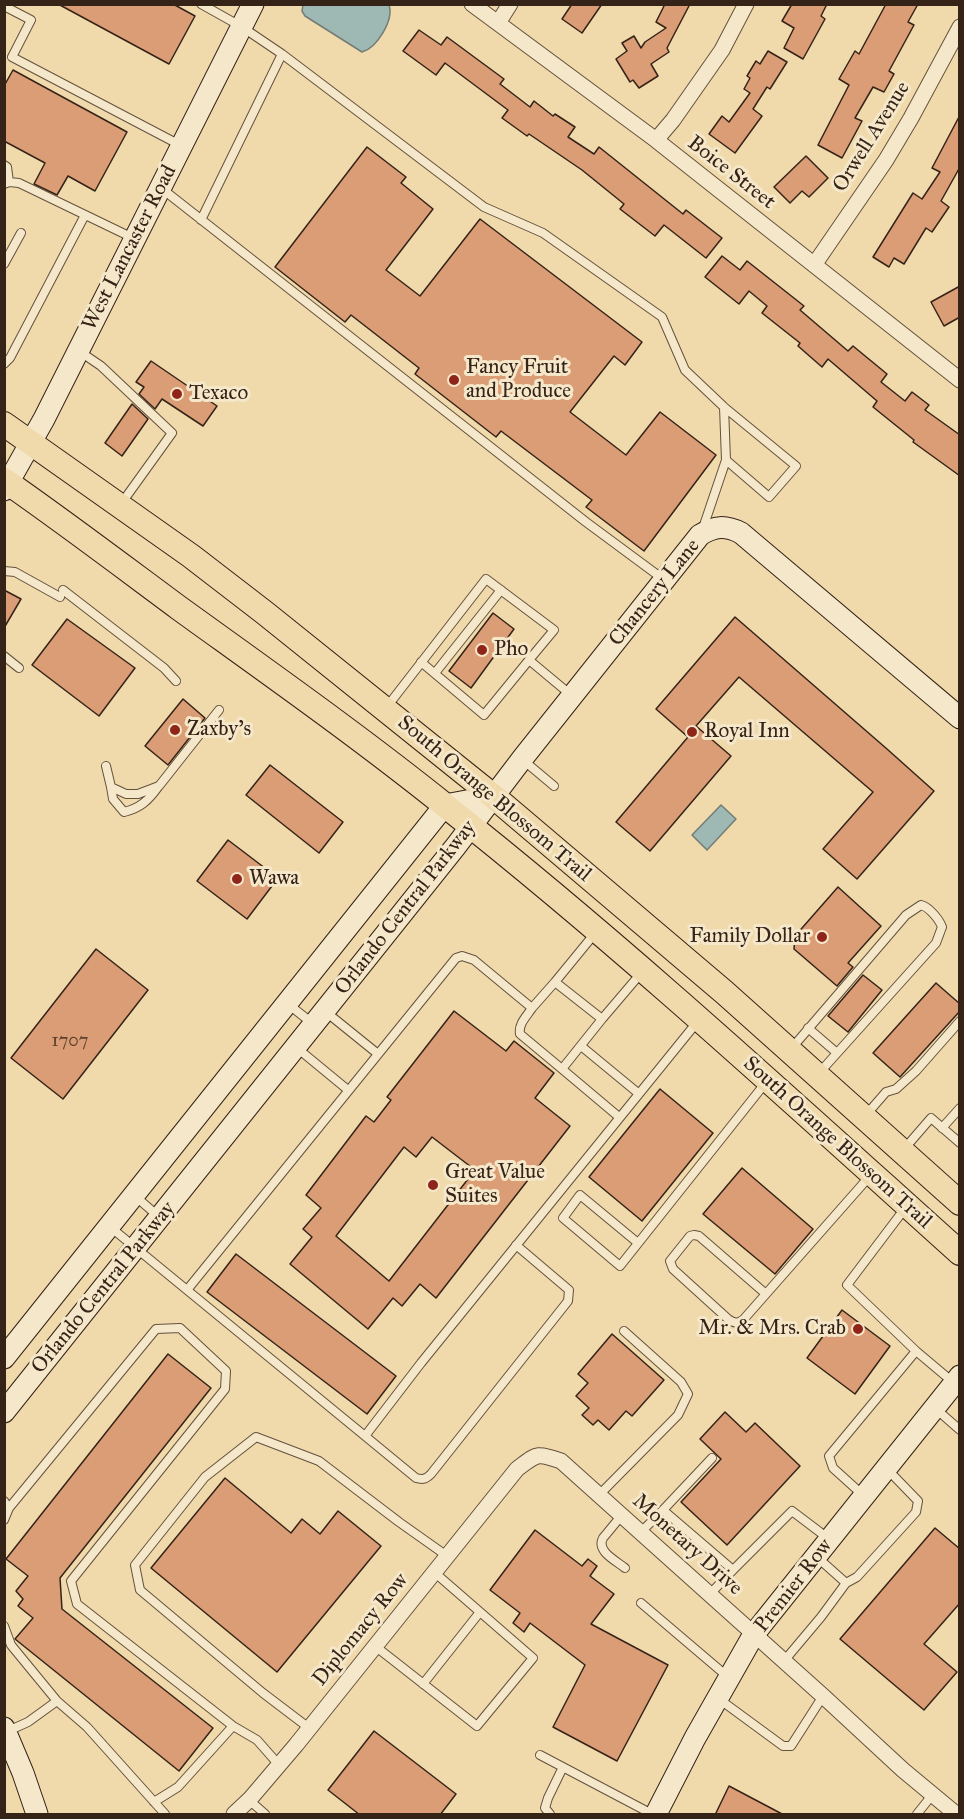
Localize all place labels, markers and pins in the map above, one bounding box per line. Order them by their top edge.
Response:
place label: Fancy Fruit and Produce [466,355,571,405]
marker: Fancy Fruit and Produce [447,373,461,387]
place label: Texaco [189,381,248,407]
marker: Texaco [170,387,184,401]
place label: Pho [494,637,528,663]
marker: Pho [475,643,489,657]
place label: Zaxby's [187,717,251,743]
place label: Royal Inn [704,719,790,745]
marker: Zaxby's [168,723,182,737]
marker: Royal Inn [685,725,699,739]
place label: Wawa [249,866,299,892]
marker: Wawa [230,872,244,886]
place label: Family Dollar [689,924,810,950]
marker: Family Dollar [815,930,829,944]
place label: Great Value Suites [445,1160,545,1210]
marker: Great Value Suites [426,1178,440,1192]
place label: Mr. & Mrs. Crab [698,1316,846,1342]
marker: Mr. & Mrs. Crab [851,1322,865,1336]

